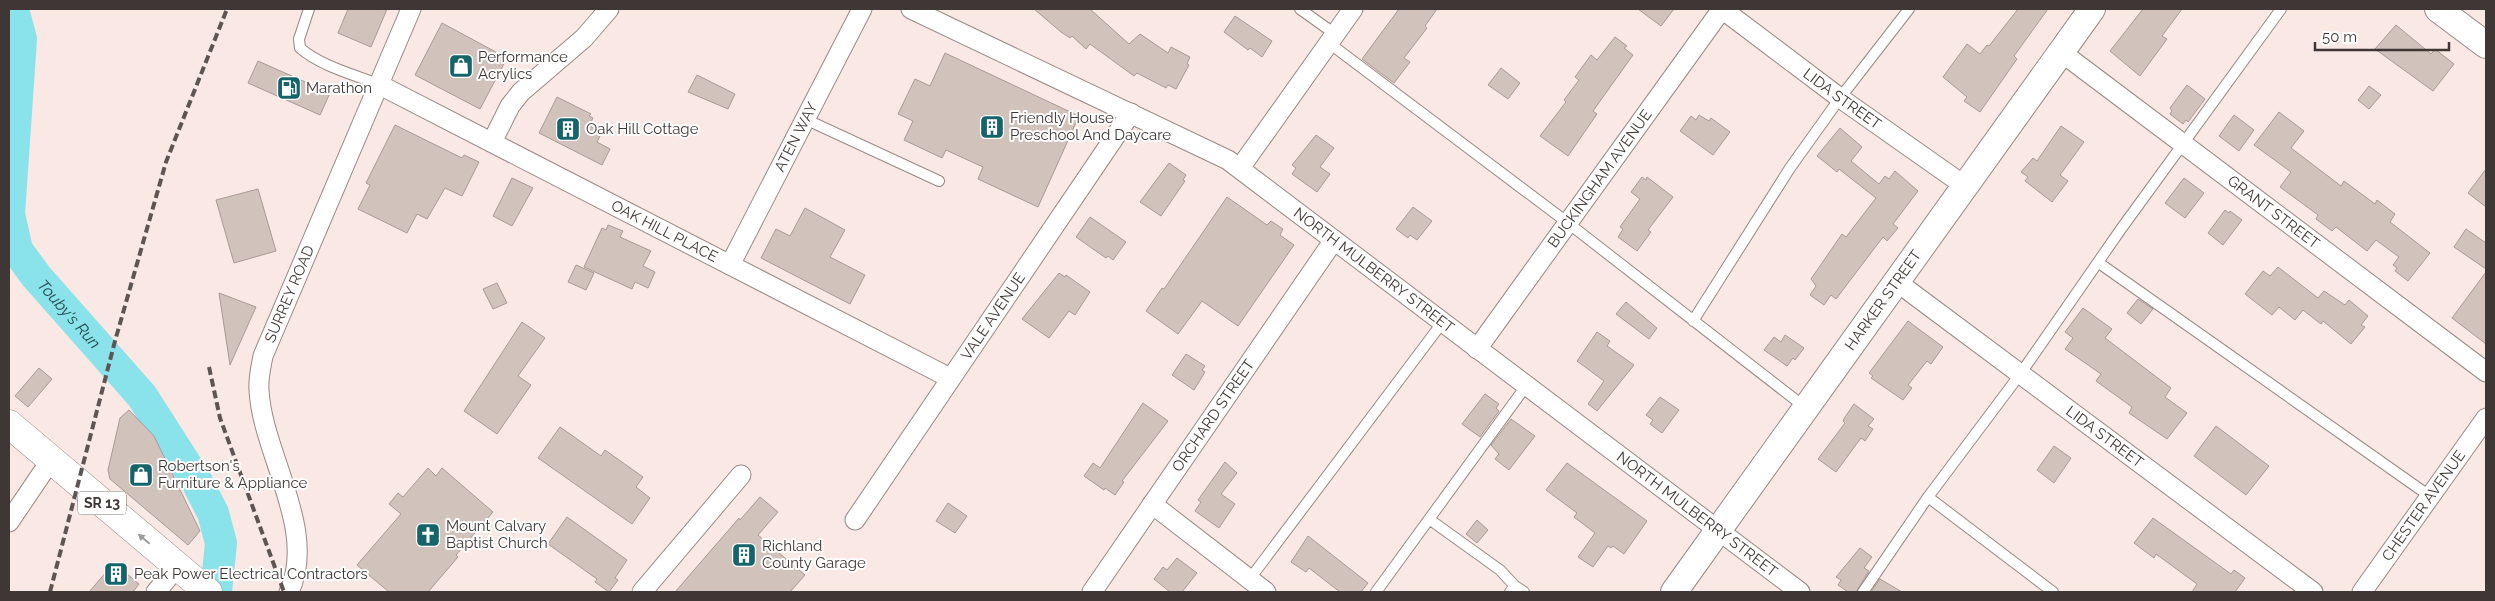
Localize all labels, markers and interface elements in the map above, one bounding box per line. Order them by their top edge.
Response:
scale bar [2315,20,2449,52]
text: 50 m [2322,28,2357,46]
place label: Performance Acrylics [478,48,568,83]
shop icon: Performance Acrylics [448,53,474,79]
street label: LIDA STREET [1800,64,1885,133]
fuel station icon: Marathon [276,75,302,101]
place label: Marathon [306,79,372,97]
street label: ATEN WAY [771,99,821,175]
street label: BUCKINGHAM AVENUE [1544,106,1656,251]
place label: Friendly House Preschool And Daycare [1010,109,1171,144]
building icon: Friendly House Preschool And Daycare [979,114,1005,140]
building icon: Oak Hill Cottage [555,116,581,142]
place label: Oak Hill Cottage [586,120,699,138]
street label: GRANT STREET [2224,172,2323,252]
street label: OAK HILL PLACE [608,196,721,266]
street label: NORTH MULBERRY STREET [1290,204,1458,337]
street label: SURREY ROAD [261,242,318,345]
street label: HARKER STREET [1841,247,1925,354]
street label: VALE AVENUE [957,269,1029,363]
water label: Touby's Run [34,275,105,352]
street label: ORCHARD STREET [1168,356,1258,475]
street label: LIDA STREET [2062,402,2147,471]
street label: CHESTER AVENUE [2378,447,2469,565]
street label: NORTH MULBERRY STREET [1613,448,1781,581]
place label: Robertson's Furniture & Appliance [158,457,308,492]
shop icon: Robertson's Furniture & Appliance [128,462,154,488]
road number: SR 13 [78,492,126,514]
place label: Mount Calvary Baptist Church [446,517,548,552]
church icon: Mount Calvary Baptist Church [415,522,441,548]
one-way arrow [138,533,151,544]
place label: Richland County Garage [762,537,866,572]
building icon: Richland County Garage [731,542,757,568]
building icon: Peak Power Electrical Contractors [103,561,129,587]
place label: Peak Power Electrical Contractors [134,565,368,583]

